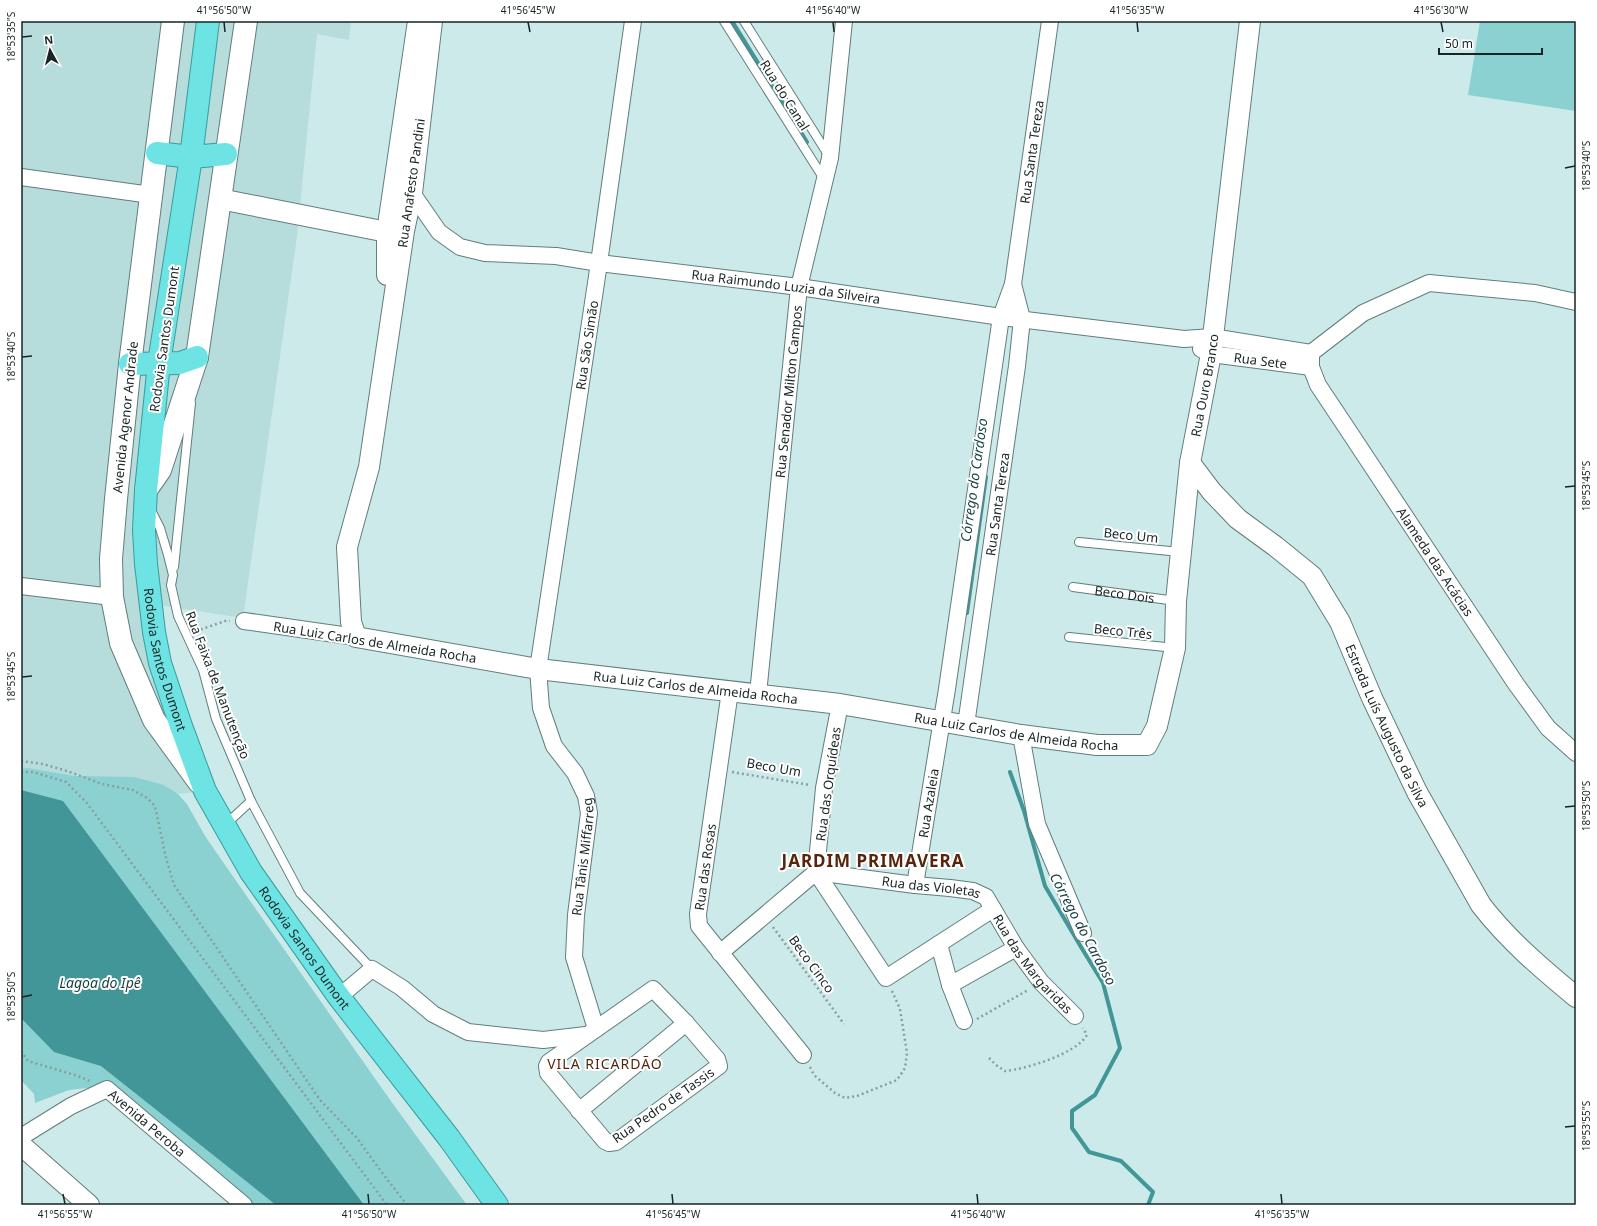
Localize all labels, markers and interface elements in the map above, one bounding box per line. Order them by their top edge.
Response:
text: 41°56'50"W [197,3,252,17]
text: 41°56'45"W [501,3,556,17]
text: 41°56'40"W [806,3,861,17]
text: 41°56'35"W [1110,3,1165,17]
text: 41°56'30"W [1414,3,1469,17]
text: 18°53'35"S [4,11,18,62]
north arrow [30,30,70,70]
scale bar [1439,30,1542,56]
text: N [43,32,54,48]
text: 50 m [1445,35,1473,52]
street label: Rua do Canal [756,56,814,134]
street label: Rua Santa Tereza [1015,99,1048,205]
street label: Rua Anafesto Pandini [393,117,429,249]
text: 18°53'40"S [1579,140,1593,191]
street label: Rodovia Santos Dumont [145,265,183,413]
street label: Rua Raimundo Luzia da Silveira [690,265,882,308]
street label: Rua São Simão [571,299,602,391]
street label: Rua Senador Milton Campos [771,304,806,479]
text: 18°53'40"S [4,331,18,382]
street label: Rua Ouro Branco [1186,333,1222,438]
street label: Avenida Agenor Andrade [108,340,142,494]
street label: Rua Sete [1233,348,1288,373]
water label: Córrego do Cardoso [955,417,992,543]
street label: Rua Santa Tereza [981,451,1014,557]
text: 18°53'45"S [1579,460,1593,511]
street label: Alameda das Acácias [1393,504,1478,620]
street label: Beco Um [1103,523,1159,547]
street label: Beco Dois [1093,581,1156,607]
street label: Rodovia Santos Dumont [140,587,191,734]
street label: Rua Faixa de Manutenção [181,608,255,762]
street label: Rua Luiz Carlos de Almeida Rocha [272,617,478,667]
street label: Beco Três [1093,619,1153,643]
street label: Estrada Luís Augusto da Silva [1341,641,1433,811]
text: 18°53'45"S [4,651,18,702]
street label: Rua Luiz Carlos de Almeida Rocha [592,666,799,708]
street label: Rua Luiz Carlos de Almeida Rocha [913,708,1118,754]
street label: Rua das Orquídeas [811,726,845,842]
street label: Beco Um [745,753,803,781]
street label: Rua Azaleia [914,767,943,839]
text: 18°53'50"S [1579,780,1593,831]
street label: Rua Tânis Miffarreg [567,797,598,917]
street label: Rua das Rosas [690,822,720,912]
district label: JARDIM PRIMAVERA [780,849,964,872]
water label: Córrego do Cardoso [1046,869,1121,988]
street label: Rua das Violetas [881,872,984,903]
street label: Rodovia Santos Dumont [255,883,355,1013]
street label: Rua das Margaridas [989,911,1077,1018]
street label: Beco Cinco [785,932,839,996]
text: 18°53'50"S [4,971,18,1022]
water label: Lagoa do Ipê [59,973,141,992]
district label: VILA RICARDÃO [547,1054,663,1073]
street label: Rua Pedro de Tassis [608,1063,718,1147]
street label: Avenida Peroba [105,1085,189,1161]
text: 18°53'55"S [1579,1100,1593,1151]
text: 41°56'55"W [38,1207,93,1221]
text: 41°56'50"W [342,1207,397,1221]
text: 41°56'45"W [646,1207,701,1221]
text: 41°56'40"W [951,1207,1006,1221]
text: 41°56'35"W [1255,1207,1310,1221]

